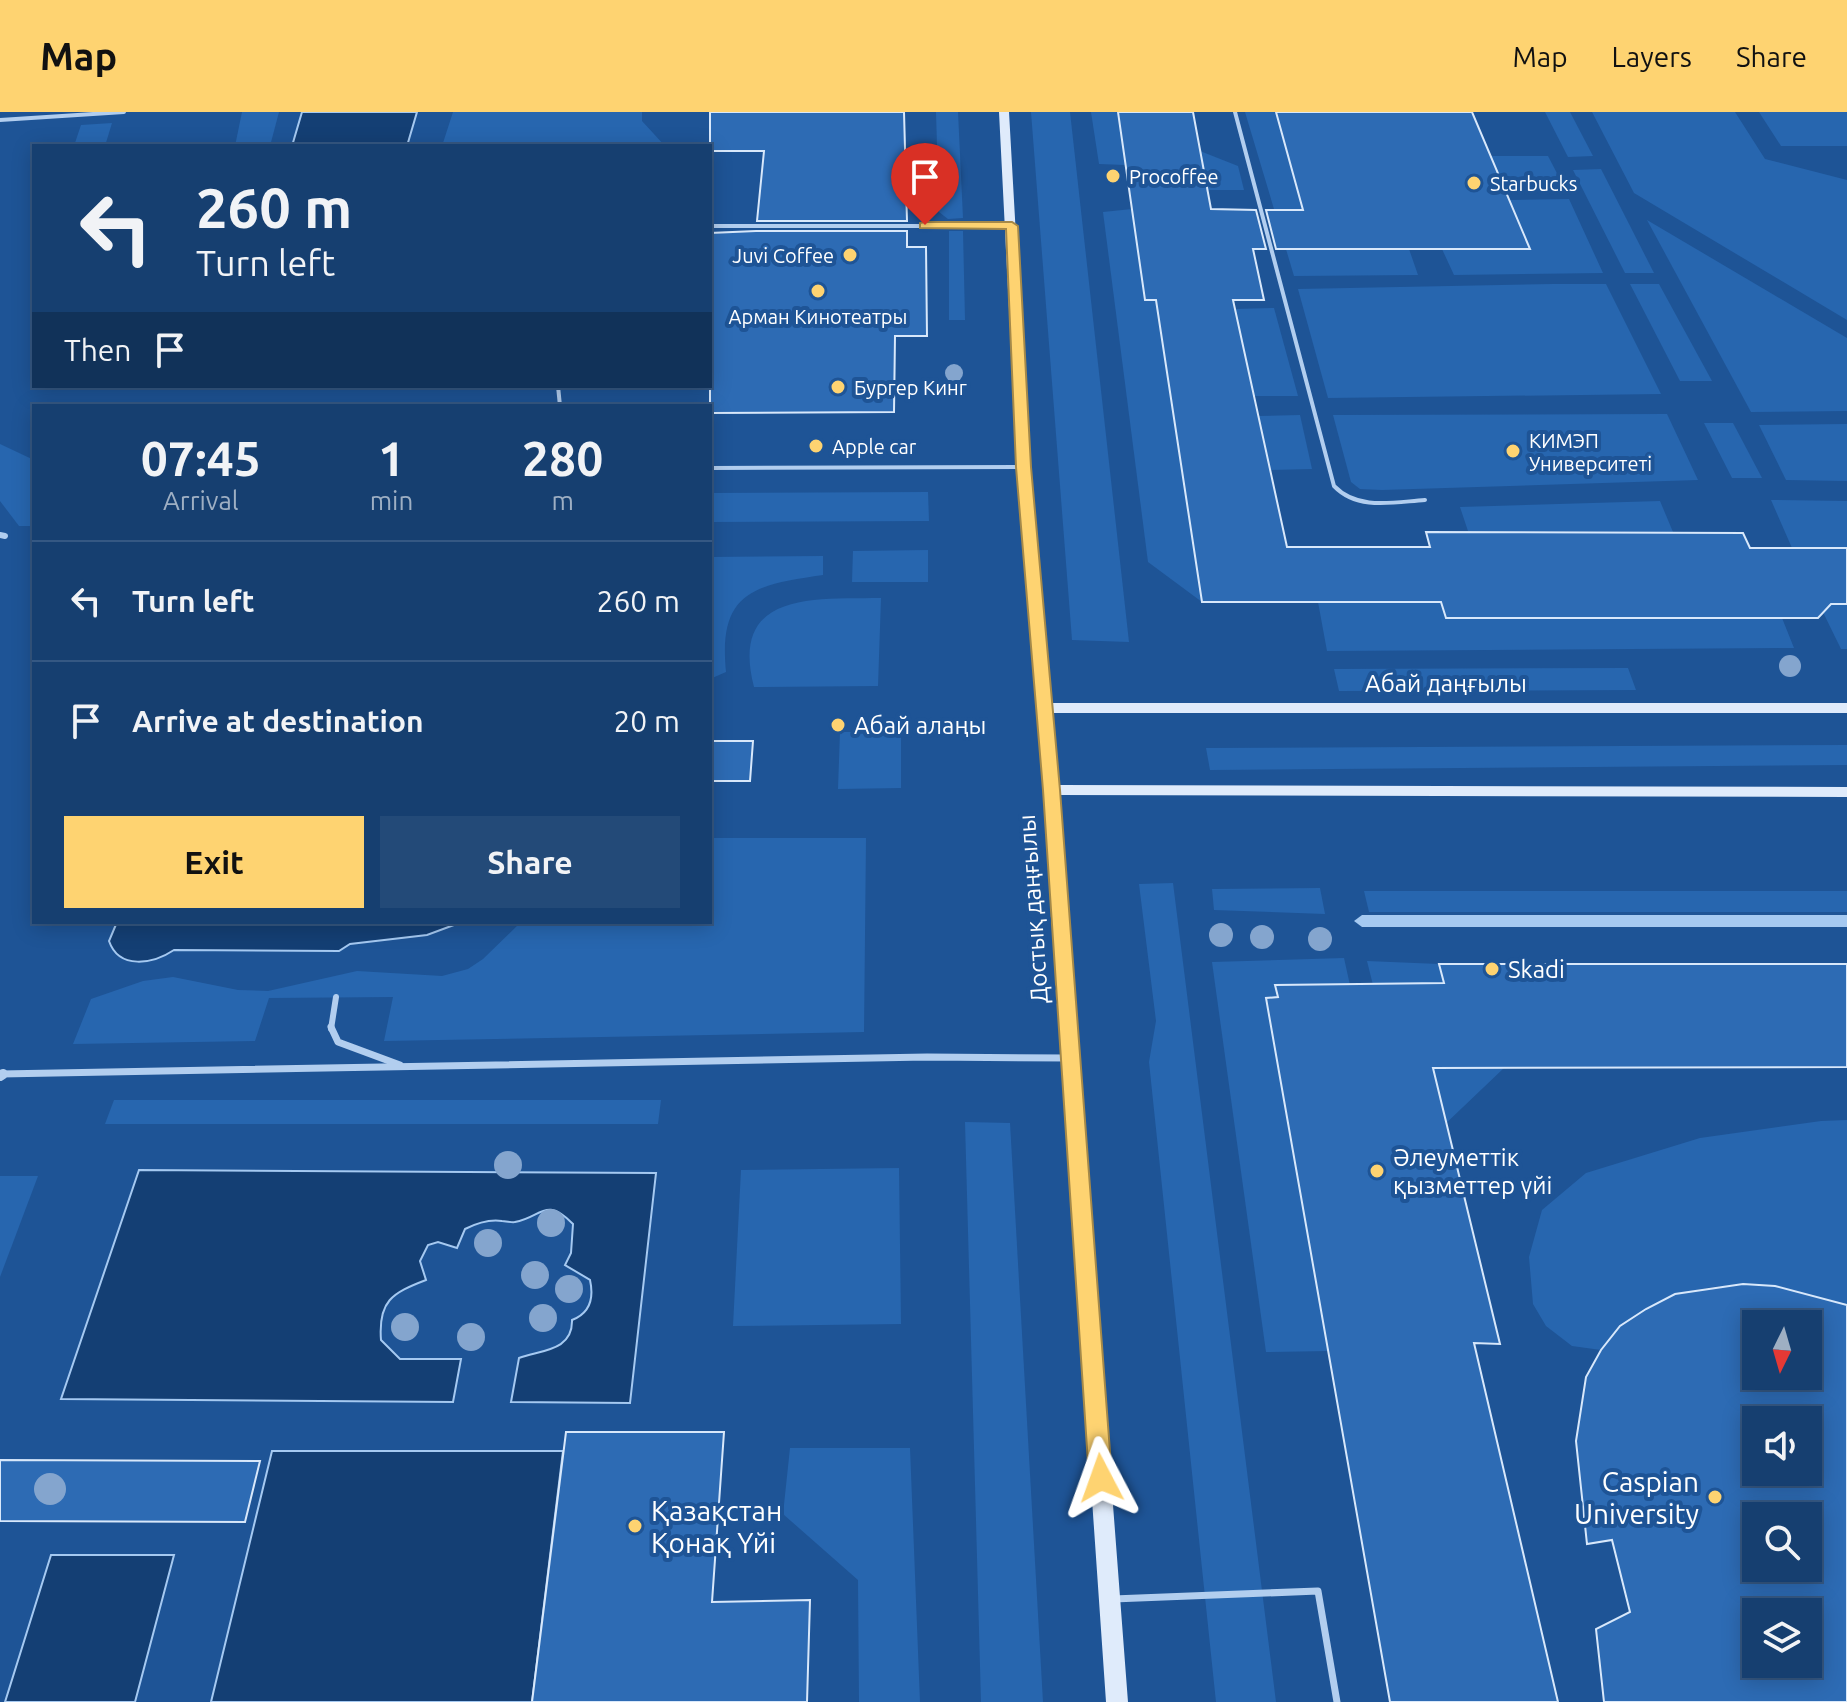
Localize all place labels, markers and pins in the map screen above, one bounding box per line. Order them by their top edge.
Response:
pin [891,143,959,225]
place label: Procoffee [1129,165,1218,188]
marker: Procoffee [1104,167,1122,185]
place label: Starbucks [1490,172,1577,195]
marker: Starbucks [1465,174,1483,192]
place label: Juvi Coffee [732,244,834,267]
marker: Juvi Coffee [841,246,859,264]
marker: Арман Кинотеатры [809,282,827,300]
place label: Арман Кинотеатры [729,305,907,328]
place label: Бургер Кинг [854,376,967,399]
marker: Бургер Кинг [829,378,847,396]
place label: КИМЭП Университеті [1529,429,1652,475]
place label: Apple car [832,435,917,458]
marker: Apple car [807,437,825,455]
marker: КИМЭП Университеті [1504,442,1522,460]
place label: Абай алаңы [854,712,986,739]
marker: Абай алаңы [829,716,847,734]
place label: Skadi [1508,956,1565,983]
marker: Skadi [1483,960,1501,978]
place label: Әлеуметтік қызметтер үйі [1393,1144,1552,1199]
marker: Әлеуметтік қызметтер үйі [1368,1162,1386,1180]
place label: Caspian University [1574,1466,1699,1529]
marker: Caspian University [1706,1488,1724,1506]
place label: Қазақстан Қонақ Үйі [651,1495,782,1558]
marker: Қазақстан Қонақ Үйі [626,1517,644,1535]

